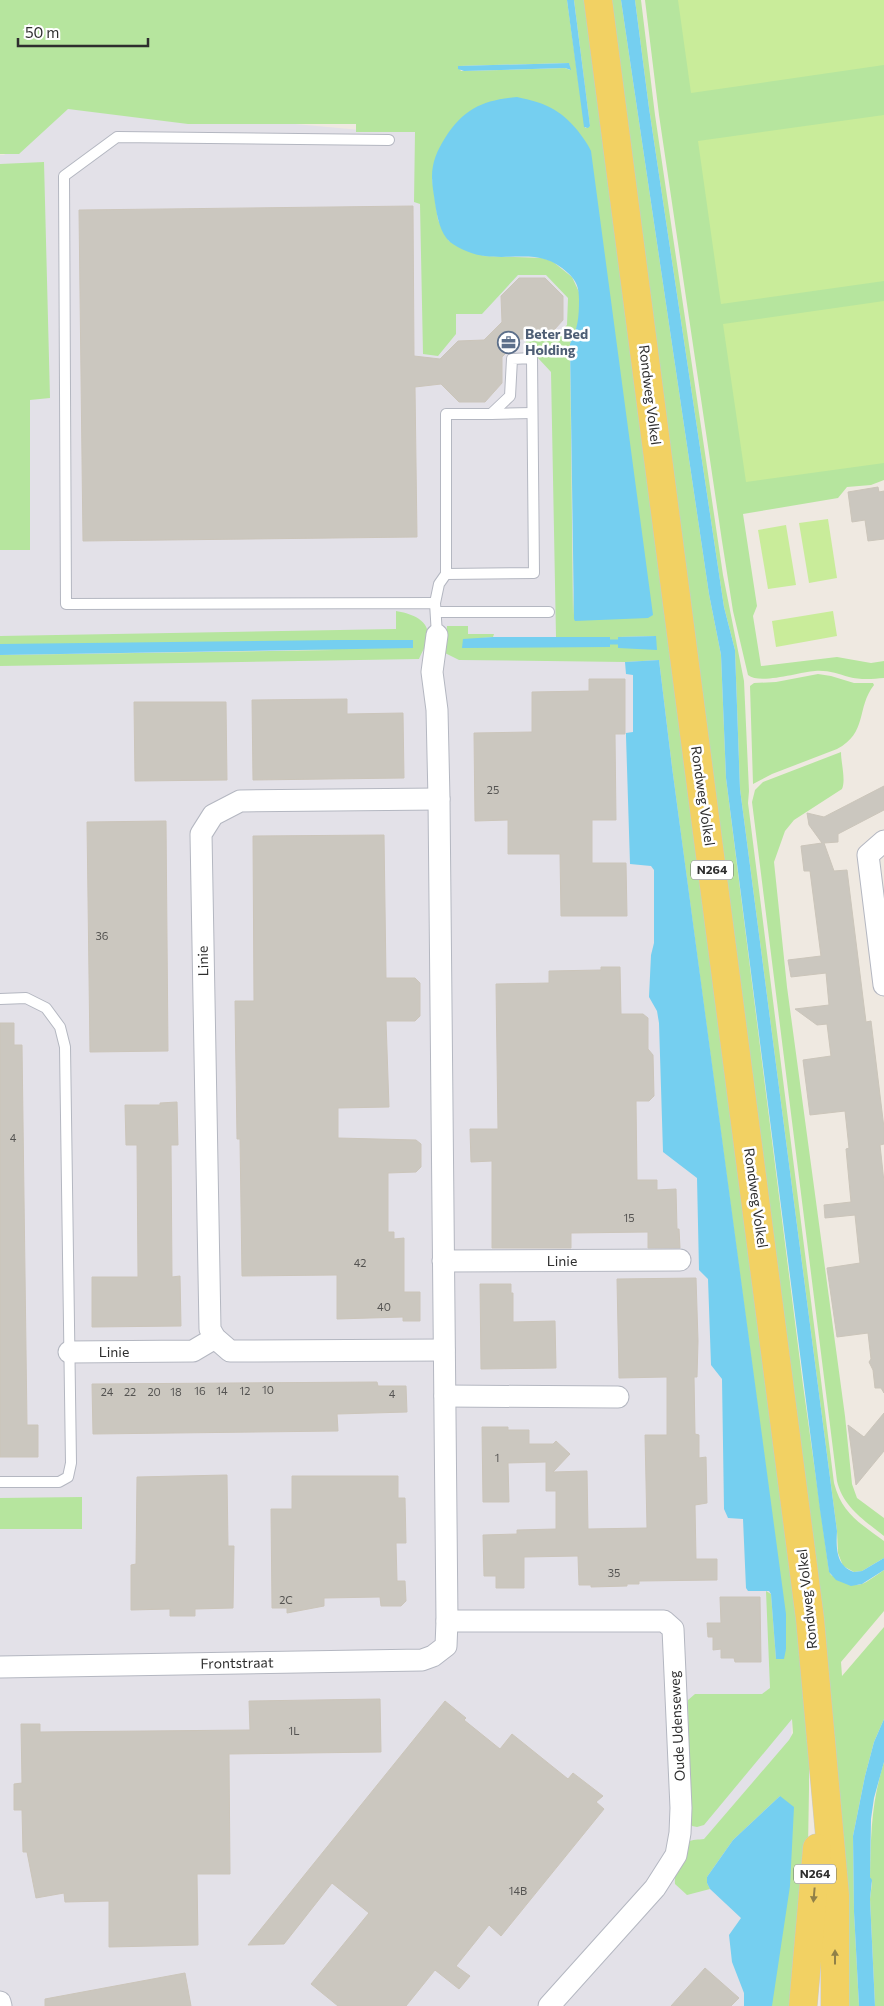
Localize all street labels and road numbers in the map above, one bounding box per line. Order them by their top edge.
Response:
street label: Rondweg Volkel [636,344,665,446]
street label: Rondweg Volkel [688,745,719,847]
road number: N264 [691,860,733,880]
street label: Linie [194,946,211,976]
street label: Rondweg Volkel [741,1147,772,1249]
street label: Linie [547,1252,577,1269]
street label: Linie [99,1343,129,1360]
street label: Rondweg Volkel [793,1548,820,1650]
street label: Frontstraat [200,1653,274,1672]
street label: Oude Udenseweg [665,1670,688,1782]
road number: N264 [794,1865,836,1884]

